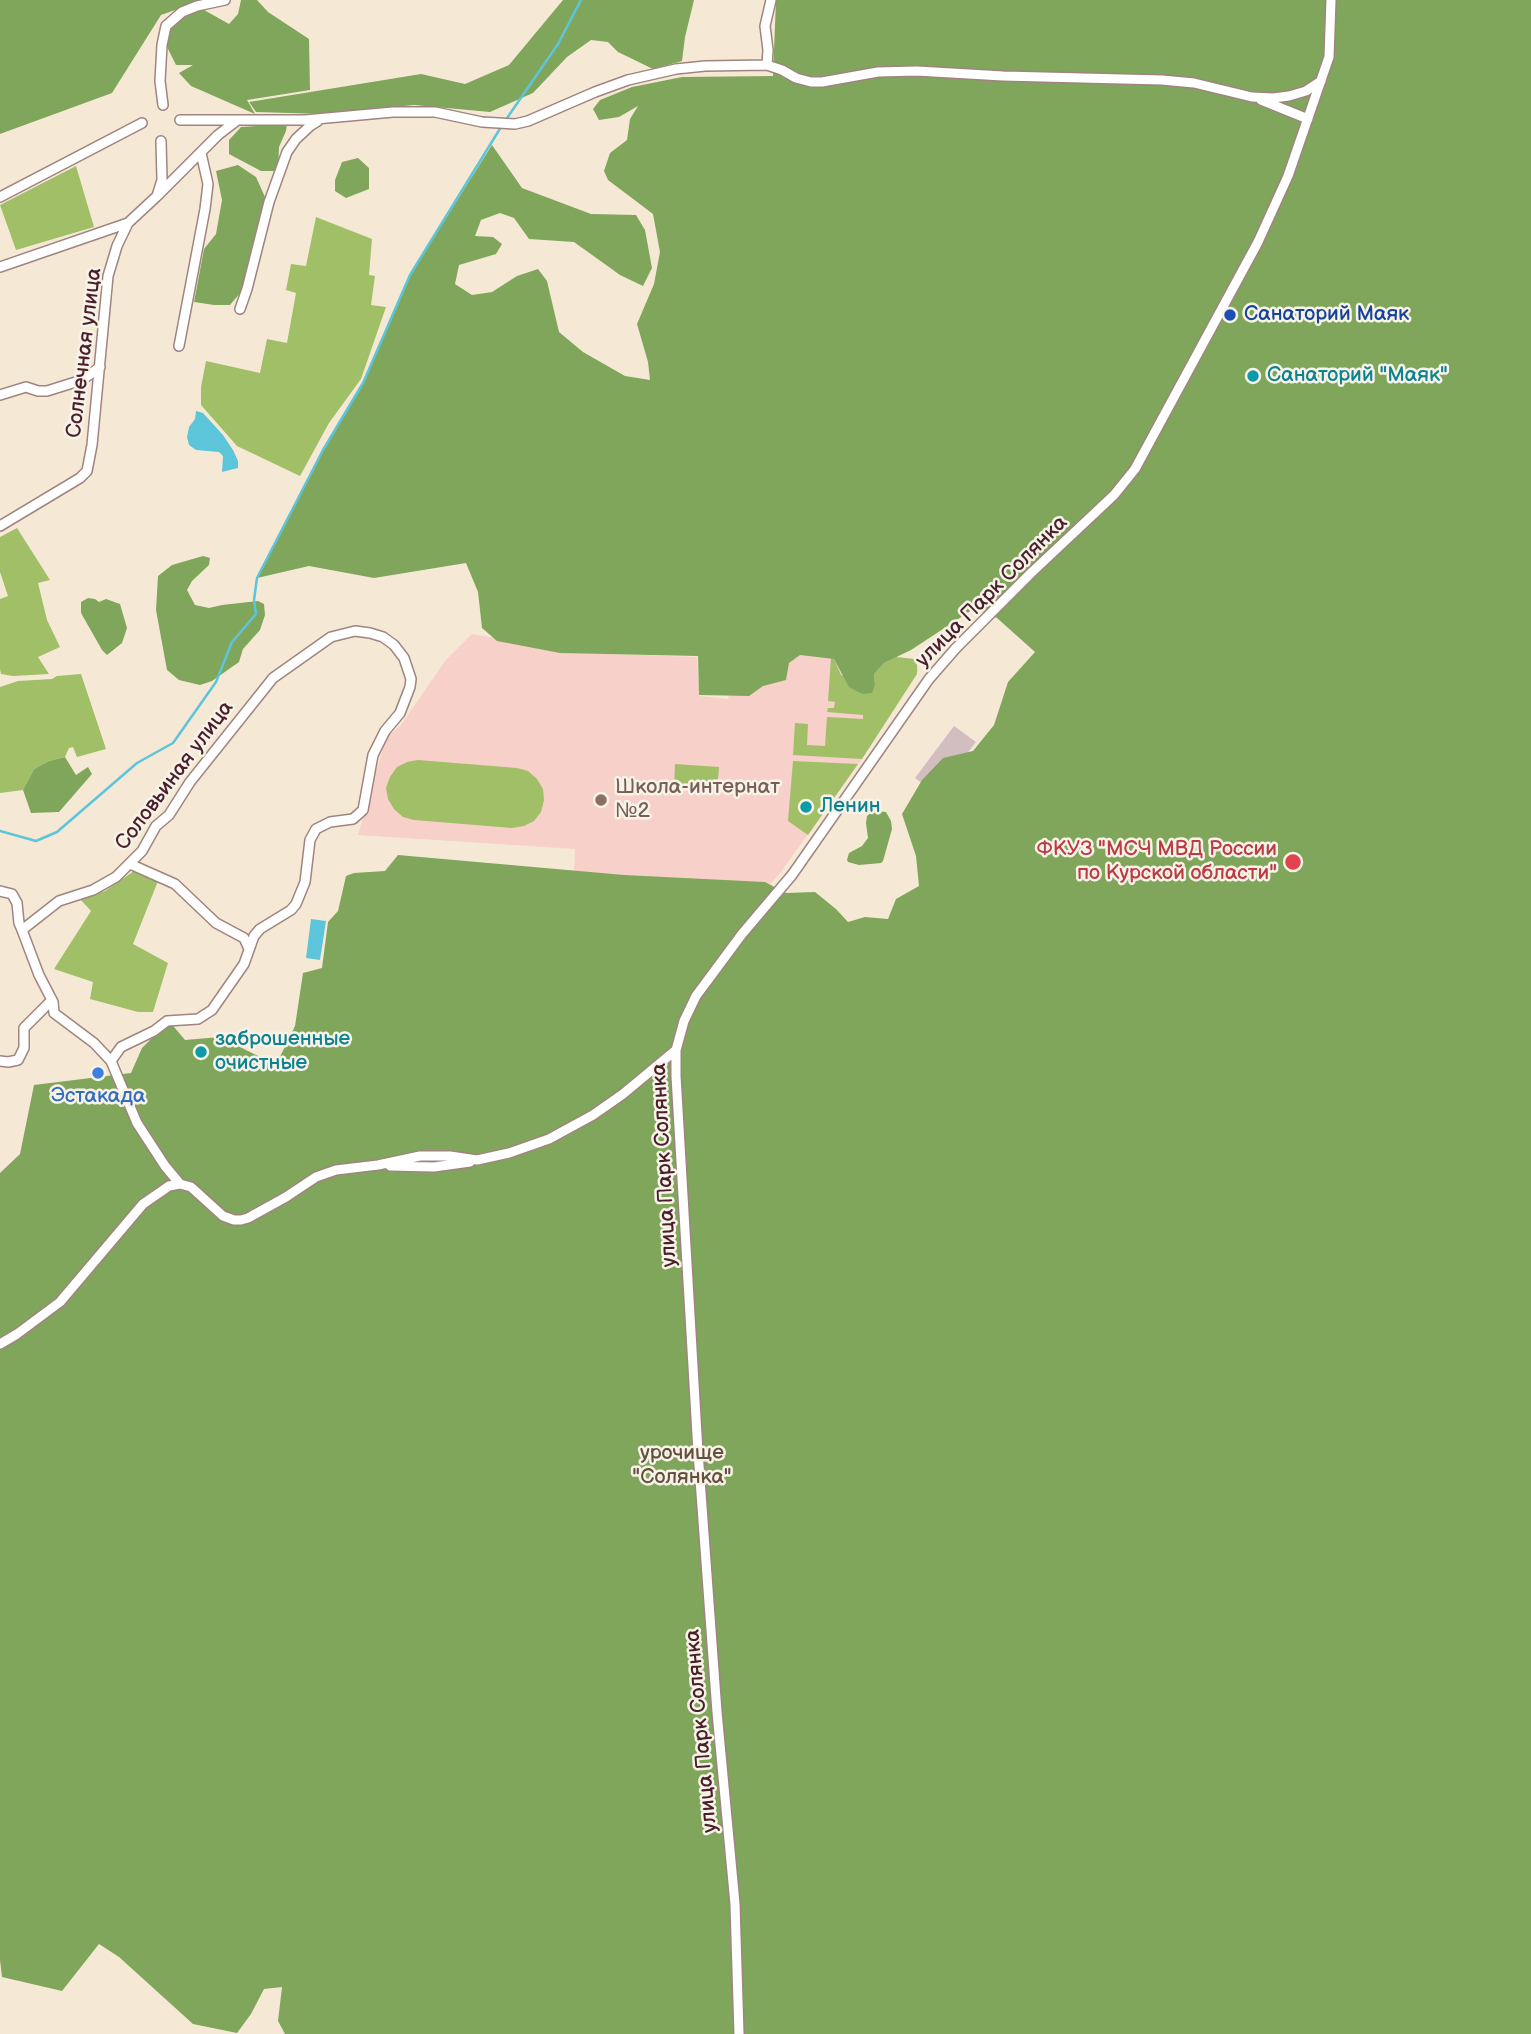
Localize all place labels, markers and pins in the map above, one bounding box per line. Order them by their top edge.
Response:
place label: Санаторий Маяк [1244,302,1409,328]
marker: Санаторий Маяк [1222,307,1238,323]
place label: Санаторий "Маяк" [1267,363,1448,389]
marker: Санаторий "Маяк" [1245,368,1261,384]
place label: Школа-интернат №2 [615,775,780,825]
marker: Школа-интернат №2 [593,792,609,808]
place label: Ленин [820,794,881,820]
marker: Ленин [798,799,814,815]
place label: ФКУЗ "МСЧ МВД России по Курской области" [1037,837,1277,887]
marker: ФКУЗ "МСЧ МВД России по Курской области" [1283,852,1303,872]
place label: заброшенные очистные [215,1027,350,1077]
marker: заброшенные очистные [193,1044,209,1060]
marker: Эстакада [90,1065,106,1081]
place label: Эстакада [51,1084,145,1110]

